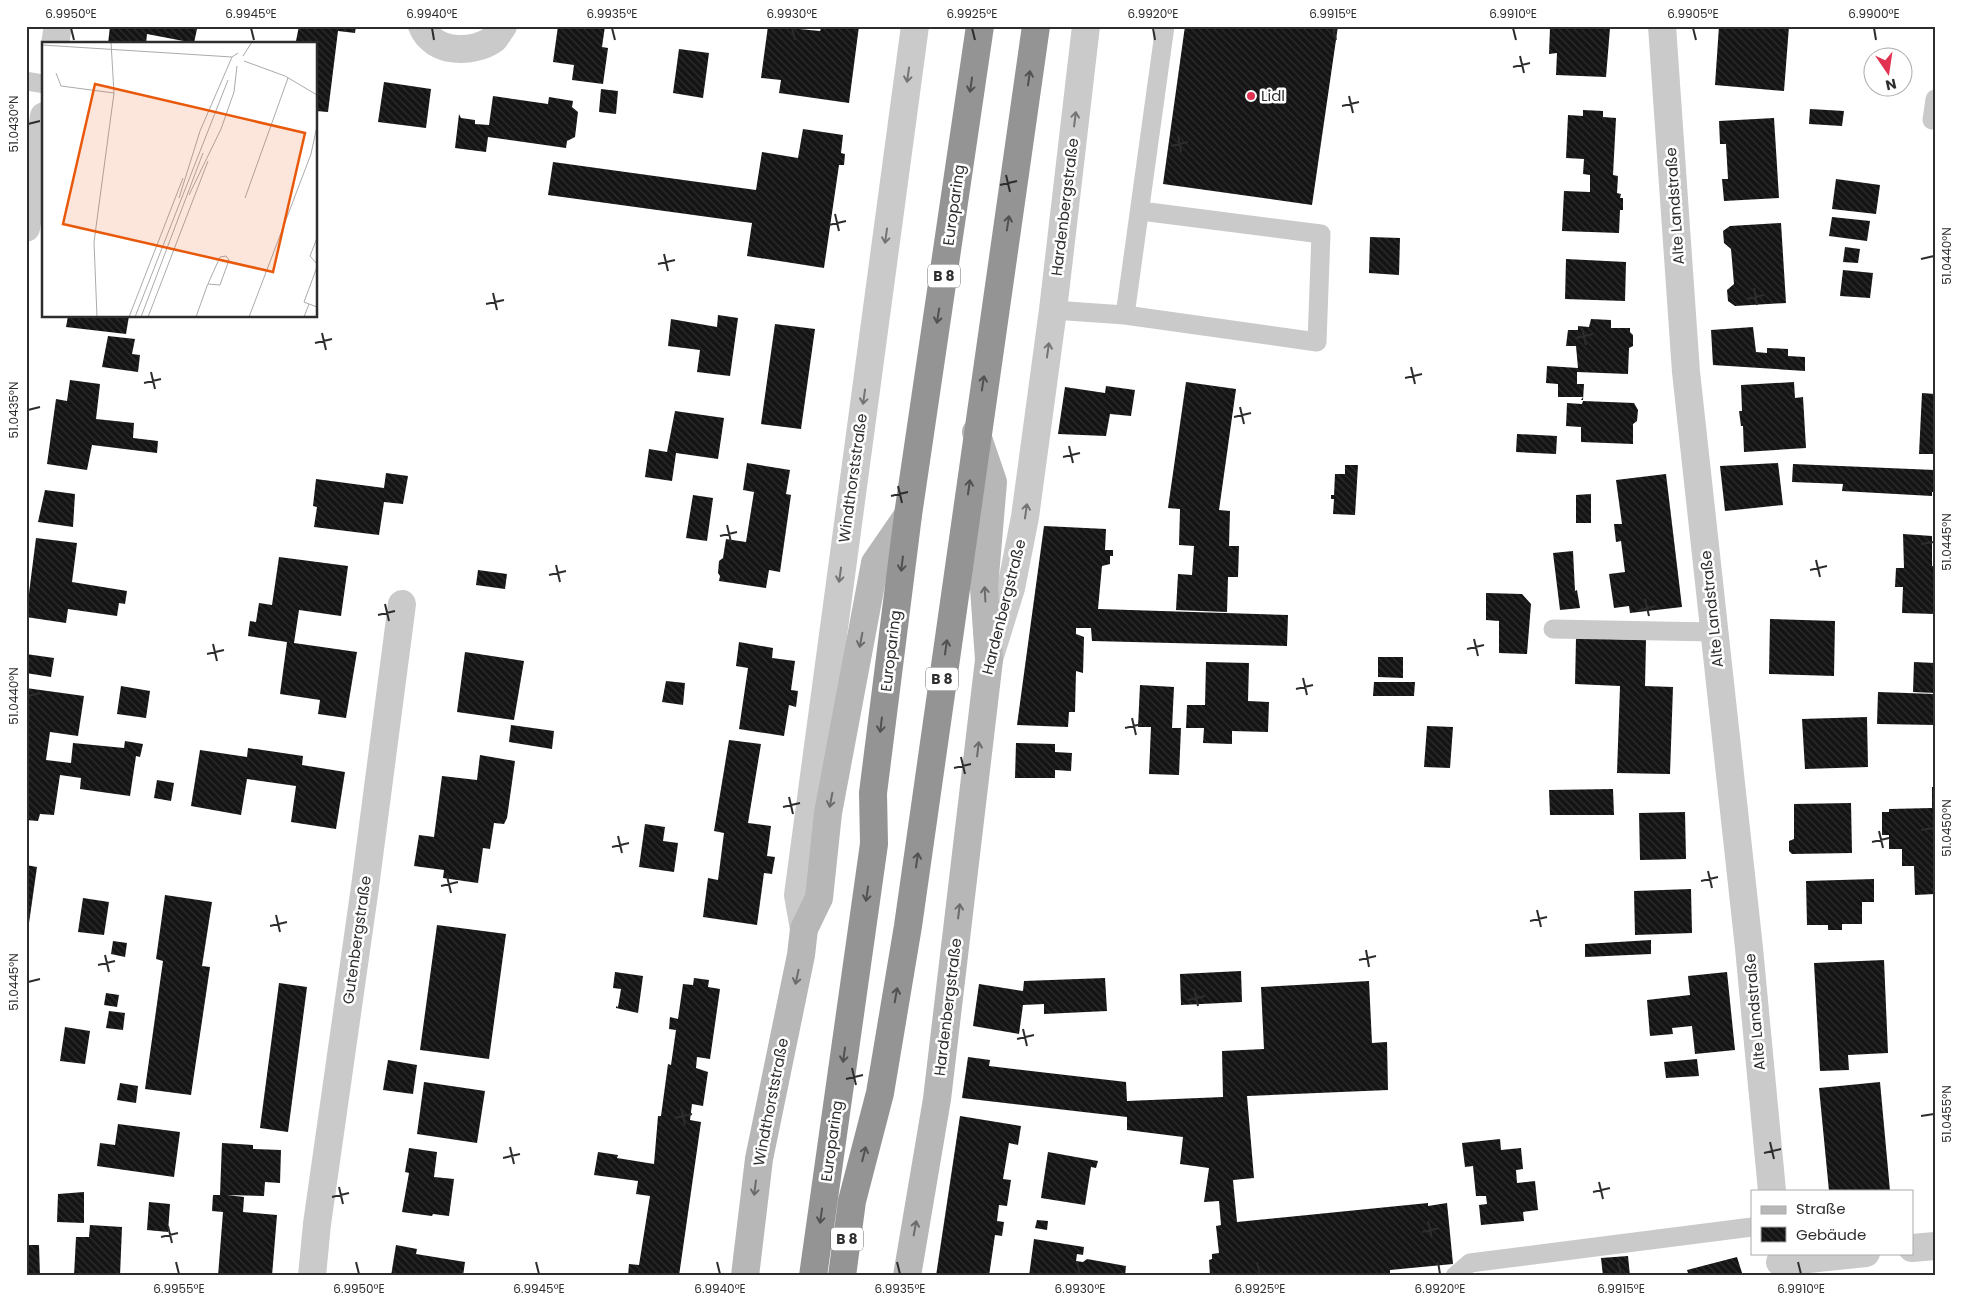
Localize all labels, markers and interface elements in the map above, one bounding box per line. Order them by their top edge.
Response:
text: 6.9950°E [45,5,97,22]
text: 6.9945°E [225,5,277,22]
text: 6.9940°E [406,5,458,22]
text: 6.9935°E [587,5,637,22]
text: 6.9930°E [767,5,817,22]
text: 6.9925°E [947,5,997,22]
text: 6.9920°E [1128,5,1178,22]
text: 6.9915°E [1309,5,1357,22]
text: 6.9910°E [1489,5,1537,22]
text: 6.9905°E [1667,5,1719,22]
text: 6.9900°E [1848,5,1900,22]
inset map [42,42,318,318]
north arrow [1864,48,1914,98]
one-way arrow [903,66,913,82]
one-way arrow [1024,70,1034,86]
text: N [1884,74,1898,96]
one-way arrow [966,77,976,93]
place label: Lidl [1261,85,1285,106]
marker: Lidl [1245,90,1257,102]
text: 51.0430°N [5,96,22,152]
one-way arrow [1070,112,1080,128]
street label: Hardenbergstraße [1046,137,1083,277]
street label: Alte Landstraße [1660,147,1689,265]
street label: Europaring [937,163,970,247]
one-way arrow [1003,215,1013,231]
one-way arrow [881,227,891,243]
text: 51.0440°N [1938,227,1955,285]
road number: B 8 [928,264,960,288]
one-way arrow [933,307,943,323]
one-way arrow [1043,343,1053,359]
one-way arrow [979,376,989,392]
text: 51.0435°N [5,382,22,438]
one-way arrow [859,388,869,404]
street label: Windthorststraße [833,412,872,544]
one-way arrow [964,479,974,495]
one-way arrow [1021,504,1031,520]
text: 51.0445°N [1938,513,1955,571]
street label: Hardenbergstraße [977,537,1031,677]
street label: Alte Landstraße [1695,550,1728,669]
one-way arrow [897,555,907,571]
one-way arrow [835,567,845,583]
one-way arrow [980,586,989,602]
street label: Europaring [875,609,906,693]
one-way arrow [856,632,865,648]
one-way arrow [941,640,951,656]
text: 51.0440°N [5,667,22,725]
road number: B 8 [926,668,958,691]
one-way arrow [876,717,886,733]
one-way arrow [974,742,984,758]
one-way arrow [825,792,835,808]
text: 51.0450°N [1938,799,1955,857]
one-way arrow [912,853,922,869]
street label: Gutenbergstraße [337,874,376,1005]
one-way arrow [861,886,871,902]
one-way arrow [954,903,964,919]
street label: Hardenbergstraße [929,937,966,1077]
text: 51.0445°N [5,953,22,1011]
street label: Alte Landstraße [1739,953,1770,1071]
one-way arrow [791,969,801,985]
one-way arrow [892,987,902,1003]
street label: Windthorststraße [748,1036,793,1168]
one-way arrow [839,1047,849,1063]
text: 51.0455°N [1938,1085,1955,1143]
street label: Europaring [815,1099,848,1183]
one-way arrow [860,1147,869,1163]
one-way arrow [750,1180,760,1196]
legend [1751,1190,1914,1254]
text: Straße [1796,1198,1846,1219]
one-way arrow [816,1208,826,1224]
one-way arrow [911,1220,921,1236]
text: Gebäude [1796,1224,1866,1245]
road number: B 8 [831,1228,863,1250]
text: 6.9955°E [153,1280,205,1297]
text: 6.9950°E [333,1280,385,1297]
text: 6.9945°E [513,1280,565,1297]
text: 6.9940°E [694,1280,746,1297]
text: 6.9935°E [875,1280,925,1297]
text: 6.9930°E [1055,1280,1105,1297]
text: 6.9925°E [1235,1280,1285,1297]
text: 6.9920°E [1415,1280,1465,1297]
text: 6.9915°E [1597,1280,1645,1297]
text: 6.9910°E [1777,1280,1825,1297]

